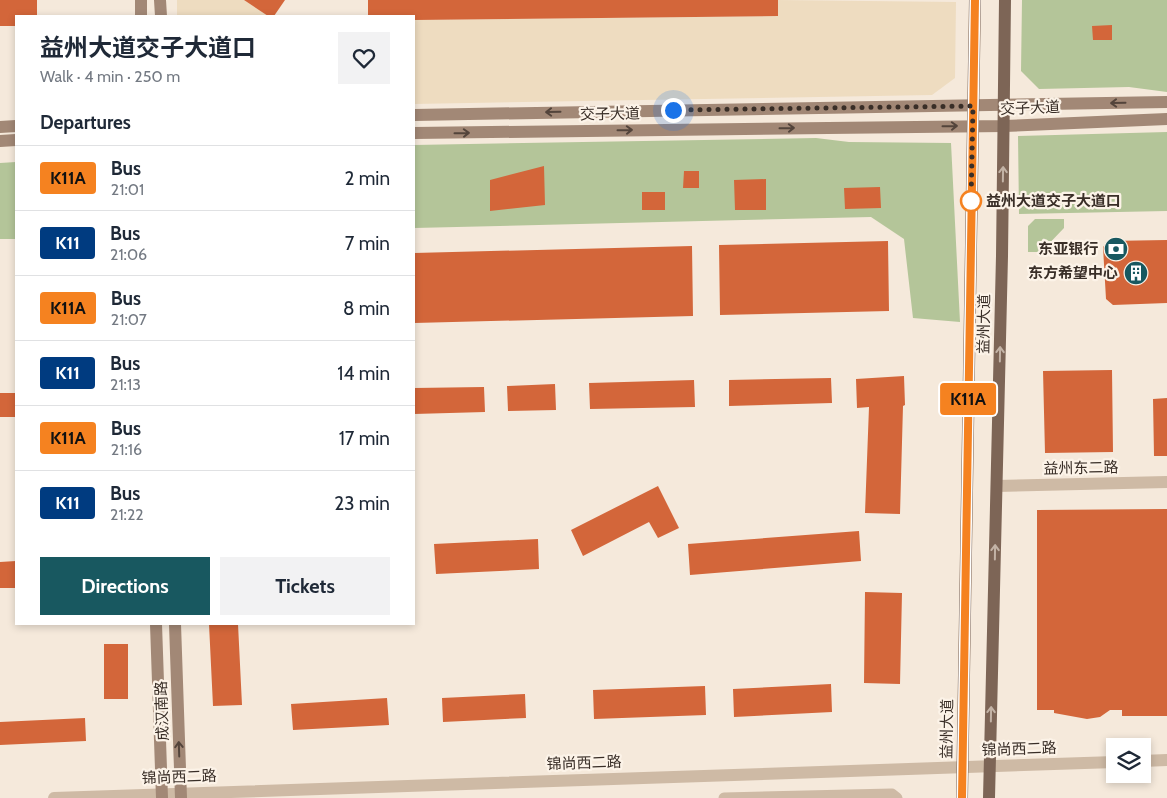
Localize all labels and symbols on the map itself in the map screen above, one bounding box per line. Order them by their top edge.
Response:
your location [661,98,686,123]
street label: 交子大道 [1000,98,1060,118]
one-way arrow [1111,98,1127,108]
street label: 交子大道 [580,104,640,124]
one-way arrow [546,107,562,117]
one-way arrow [942,121,958,131]
one-way arrow [779,123,795,133]
one-way arrow [617,126,633,135]
one-way arrow [454,128,470,138]
one-way arrow [998,167,1008,183]
marker: 益州大道交子大道口 [960,190,982,212]
place label: 益州大道交子大道口 [986,192,1121,210]
bank icon: 东亚银行 [1103,236,1129,262]
place label: 东亚银行 [1038,240,1098,258]
building icon: 东方希望中心 [1123,260,1149,286]
place label: 东方希望中心 [1028,264,1118,282]
street label: 益州大道 [974,294,994,354]
one-way arrow [995,347,1004,363]
line badge: K11A [933,383,1003,415]
street label: 益州东二路 [1043,458,1119,478]
one-way arrow [990,544,1000,560]
street label: 成汉南路 [152,681,172,741]
street label: 益州大道 [937,699,957,759]
one-way arrow [987,707,996,723]
street label: 锦尚西二路 [981,739,1057,759]
one-way arrow [175,742,184,758]
street label: 锦尚西二路 [546,753,622,773]
street label: 锦尚西二路 [141,767,217,787]

